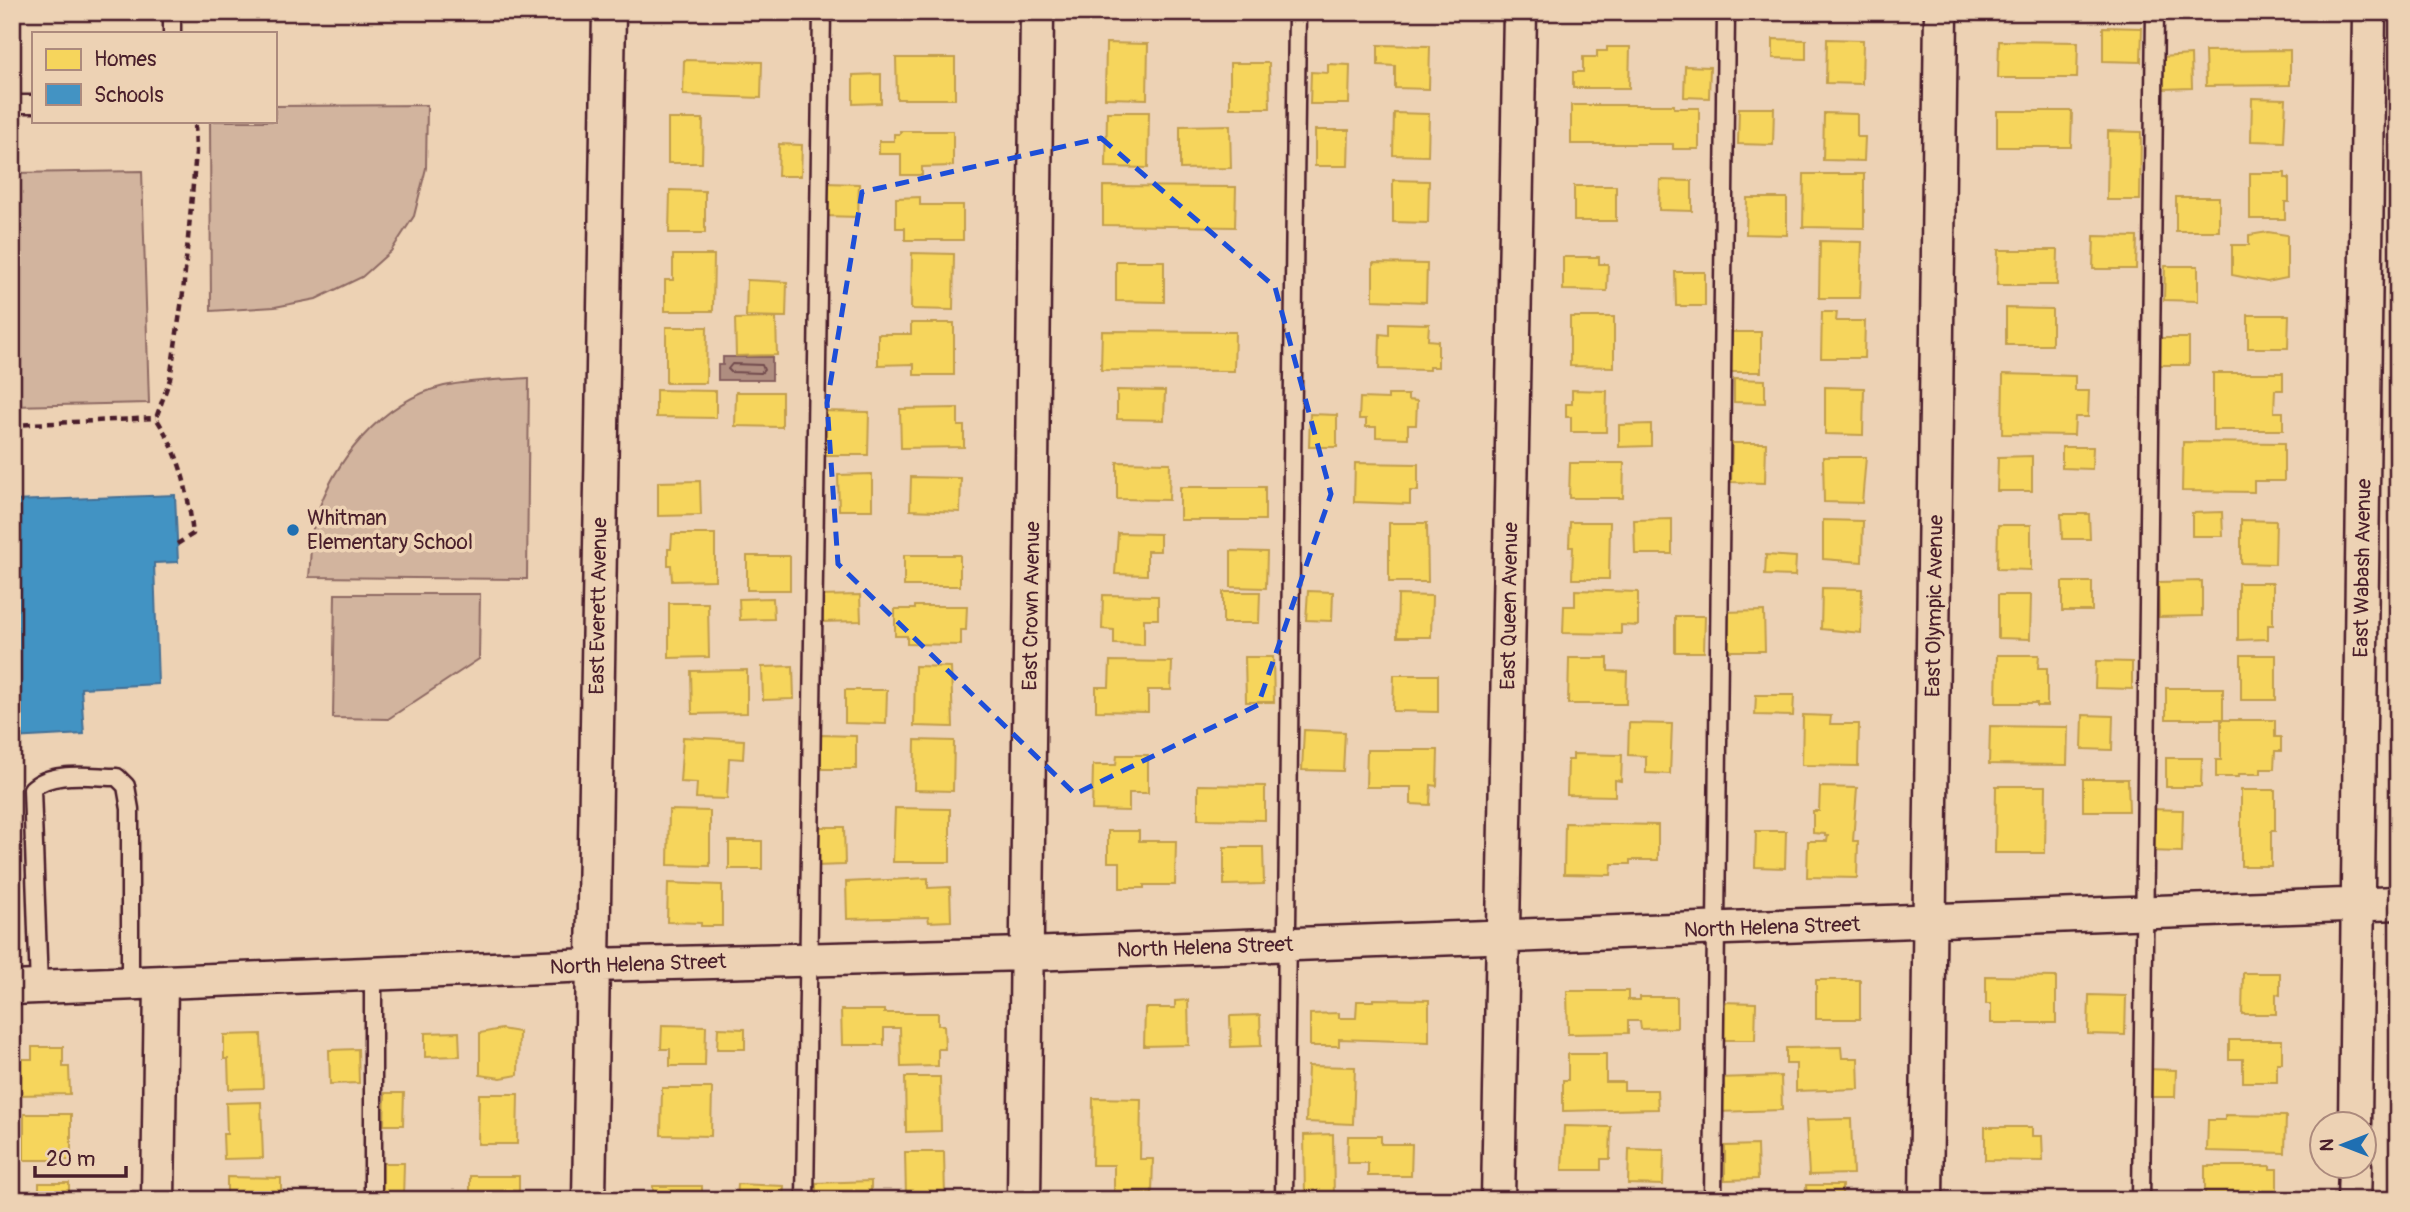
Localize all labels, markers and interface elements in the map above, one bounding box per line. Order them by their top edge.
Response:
legend [32,32,276,122]
text: Homes [94,46,157,73]
text: Schools [94,82,164,109]
street label: East Wabash Avenue [2347,478,2378,658]
place label: Whitman Elementary School [307,505,473,556]
street label: East Olympic Avenue [1919,514,1950,697]
street label: East Everett Avenue [583,516,614,695]
street label: East Crown Avenue [1017,520,1046,691]
street label: East Queen Avenue [1495,521,1524,690]
marker: Whitman Elementary School [285,522,301,538]
street label: North Helena Street [1683,911,1861,944]
street label: North Helena Street [1116,931,1294,964]
street label: North Helena Street [549,948,727,981]
north arrow [2308,1110,2378,1180]
scale bar [35,1135,126,1179]
text: N [2315,1138,2339,1151]
text: 20 m [46,1146,95,1173]

